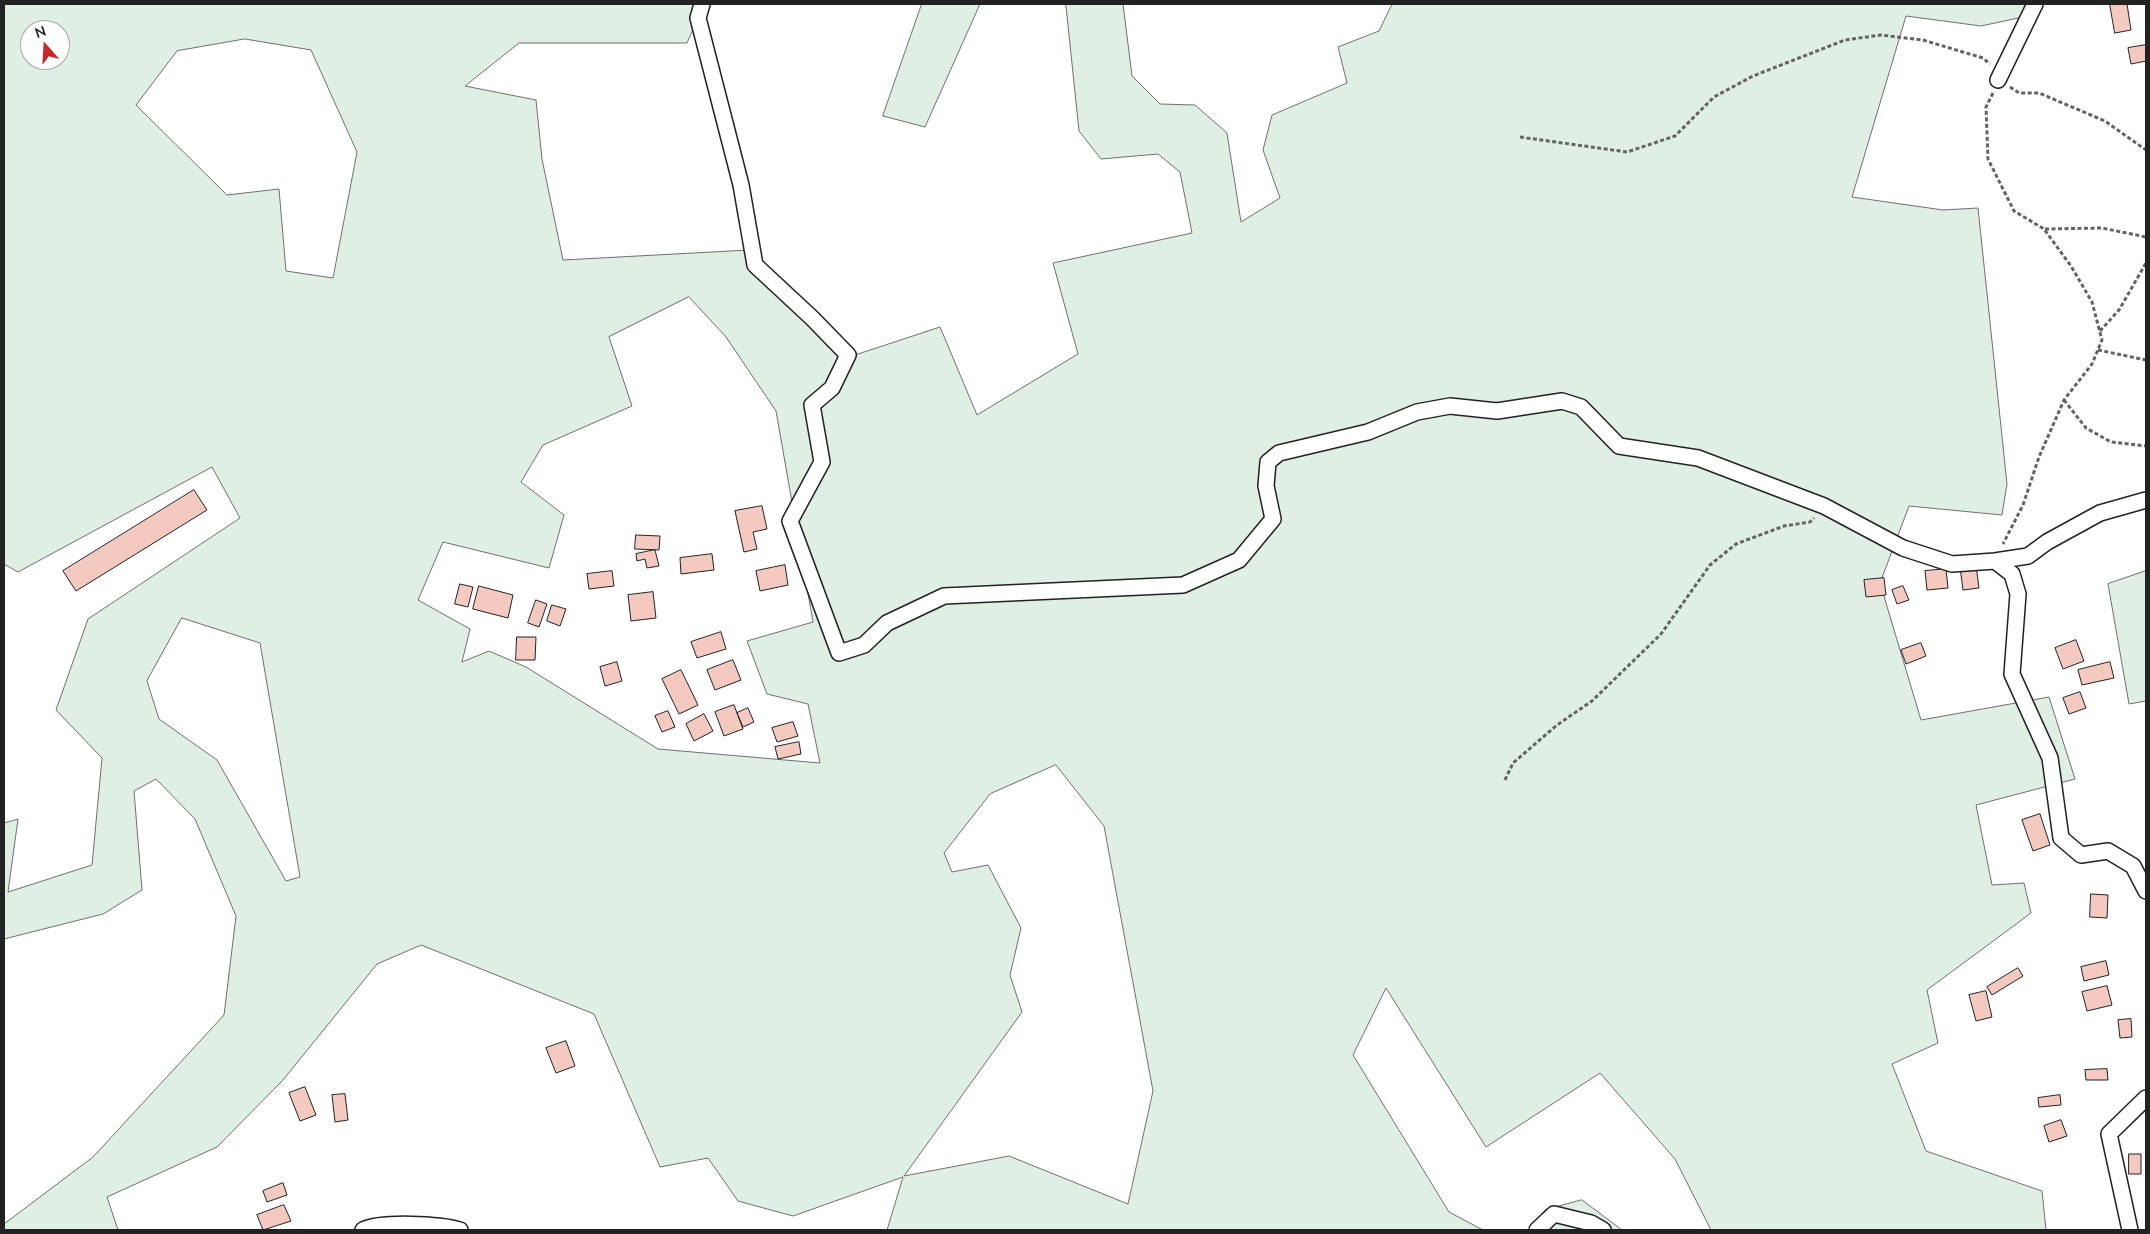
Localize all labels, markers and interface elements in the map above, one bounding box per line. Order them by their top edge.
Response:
north arrow [20,20,70,70]
text: N [33,22,48,42]

